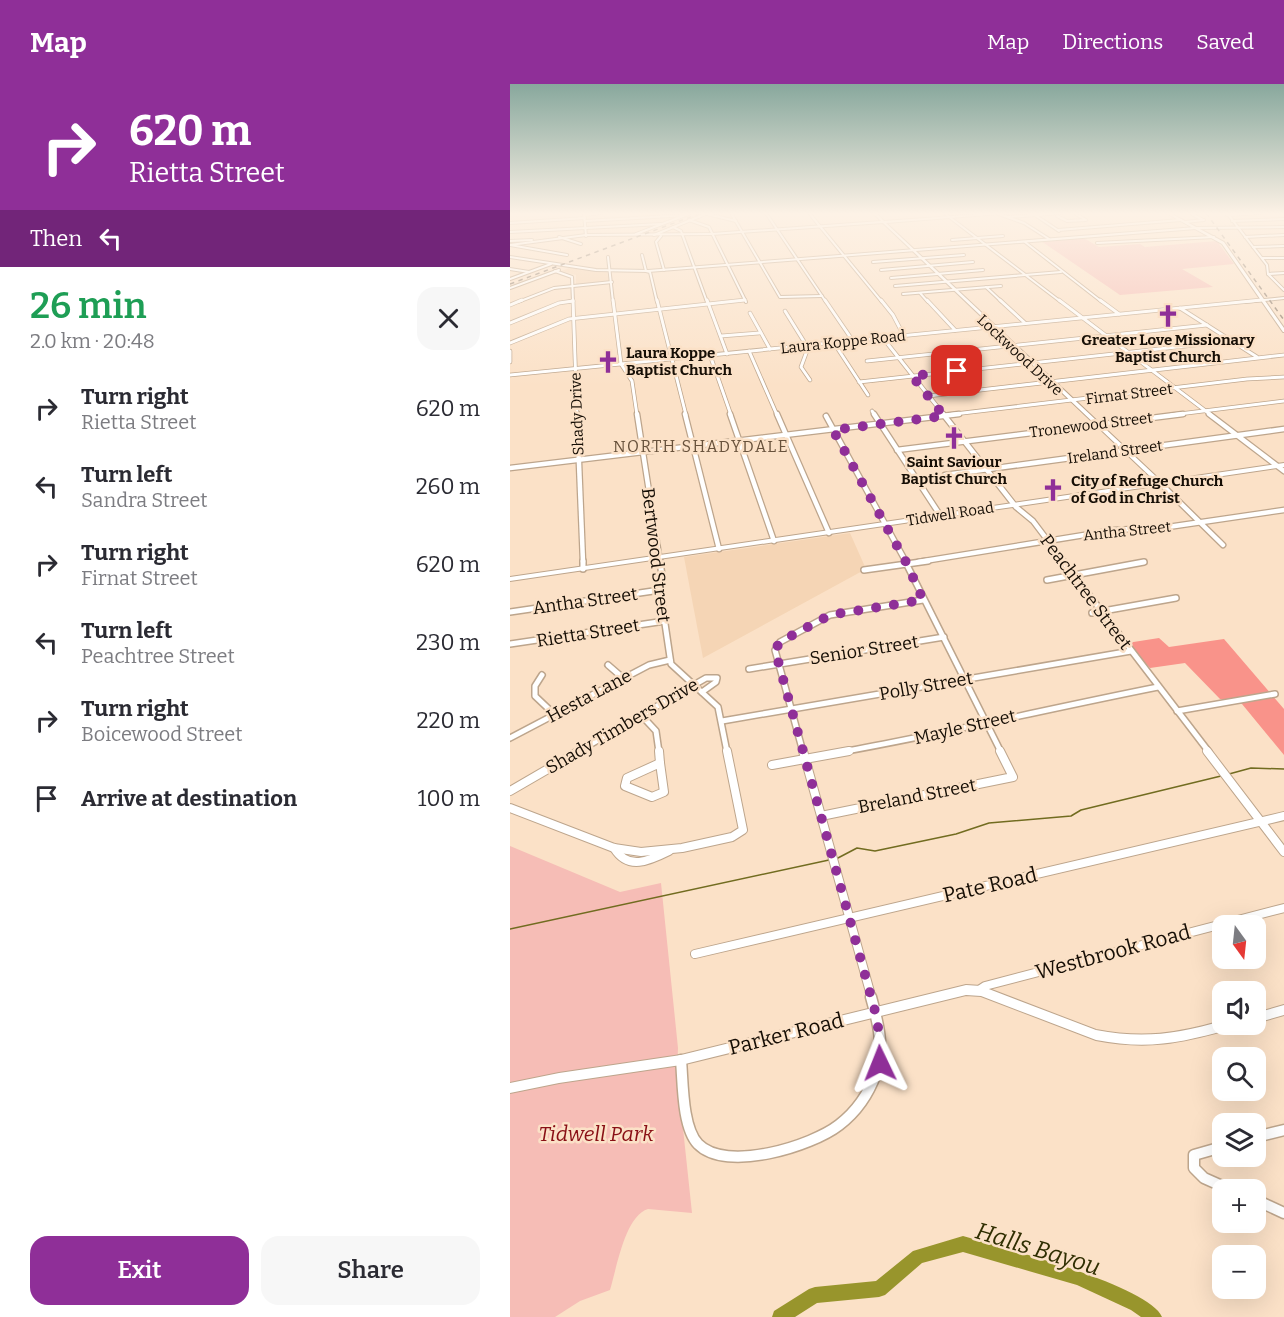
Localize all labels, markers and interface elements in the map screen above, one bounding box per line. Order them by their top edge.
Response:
text: Map [30,26,87,59]
text: Map [987,29,1029,55]
text: Directions [1062,29,1163,55]
text: Saved [1196,29,1254,55]
text: 620 m [129,106,251,156]
icon: right [30,108,108,186]
text: Rietta Street [129,157,285,189]
icon: left [94,222,127,255]
text: Then [30,225,82,252]
text: 26 min [30,284,147,328]
button: close [417,287,480,350]
church icon: Greater Love Missionary Baptist Church [1155,303,1181,329]
street label: Lockwood Drive [974,311,1066,399]
street label: Laura Koppe Road [779,326,907,358]
text: 2.0 km · 20:48 [30,329,155,353]
place label: Greater Love Missionary Baptist Church [1081,331,1255,366]
place label: Laura Koppe Baptist Church [626,344,732,379]
pin [931,345,982,396]
church icon: Laura Koppe Baptist Church [595,349,621,375]
icon: arrive [940,354,973,387]
street label: Shady Drive [567,372,587,456]
street label: Firnat Street [1084,380,1174,408]
text: Turn right [81,383,189,410]
icon: right [30,392,63,425]
text: 620 m [416,395,480,422]
street label: Tronewood Street [1028,408,1154,441]
text: Rietta Street [81,410,196,434]
church icon: Saint Saviour Baptist Church [941,425,967,451]
street label: Ireland Street [1066,436,1164,468]
district label: NORTH SHADYDALE [613,437,789,456]
place label: Saint Saviour Baptist Church [901,453,1007,488]
text: Turn left [81,461,173,488]
icon: left [30,470,63,503]
place label: City of Refuge Church of God in Christ [1071,472,1224,507]
text: 260 m [416,473,480,500]
church icon: City of Refuge Church of God in Christ [1040,477,1066,503]
street label: Bertwood Street [637,486,675,624]
text: Sandra Street [81,488,208,512]
street label: Tidwell Road [905,498,995,530]
street label: Antha Street [1082,517,1172,545]
street label: Peachtree Street [1036,530,1137,654]
text: Turn right [81,539,189,566]
icon: right [30,548,63,581]
text: 620 m [416,551,480,578]
text: Firnat Street [81,566,198,590]
street label: Antha Street [531,583,639,619]
street label: Rietta Street [535,614,642,652]
text: Turn left [81,617,173,644]
icon: left [30,626,63,659]
text: 230 m [416,629,480,656]
street label: Senior Street [808,630,920,669]
text: Peachtree Street [81,644,235,668]
street label: Hesta Lane [543,664,635,728]
street label: Polly Street [877,667,975,705]
street label: Shady Timbers Drive [542,673,702,779]
text: Turn right [81,695,189,722]
icon: right [30,704,63,737]
street label: Mayle Street [912,704,1019,749]
text: 220 m [417,707,480,734]
text: Boicewood Street [81,722,243,746]
street label: Breland Street [856,774,978,818]
icon: arrive [30,782,63,815]
text: Arrive at destination [81,785,297,812]
text: 100 m [417,785,480,812]
street label: Pate Road [940,862,1040,908]
north arrow [1212,915,1266,969]
map controls [1212,915,1266,1299]
street label: Westbrook Road [1033,919,1193,985]
button: sound [1212,981,1266,1035]
street label: Parker Road [726,1007,846,1061]
position arrow [848,1031,912,1095]
button: search [1212,1047,1266,1101]
button: layers [1212,1113,1266,1167]
park label: Tidwell Park [538,1121,654,1147]
button: + [1212,1179,1266,1233]
water label: Halls Bayou [972,1217,1104,1281]
button: Exit [30,1236,249,1305]
button: Share [261,1236,480,1305]
button: − [1212,1245,1266,1299]

